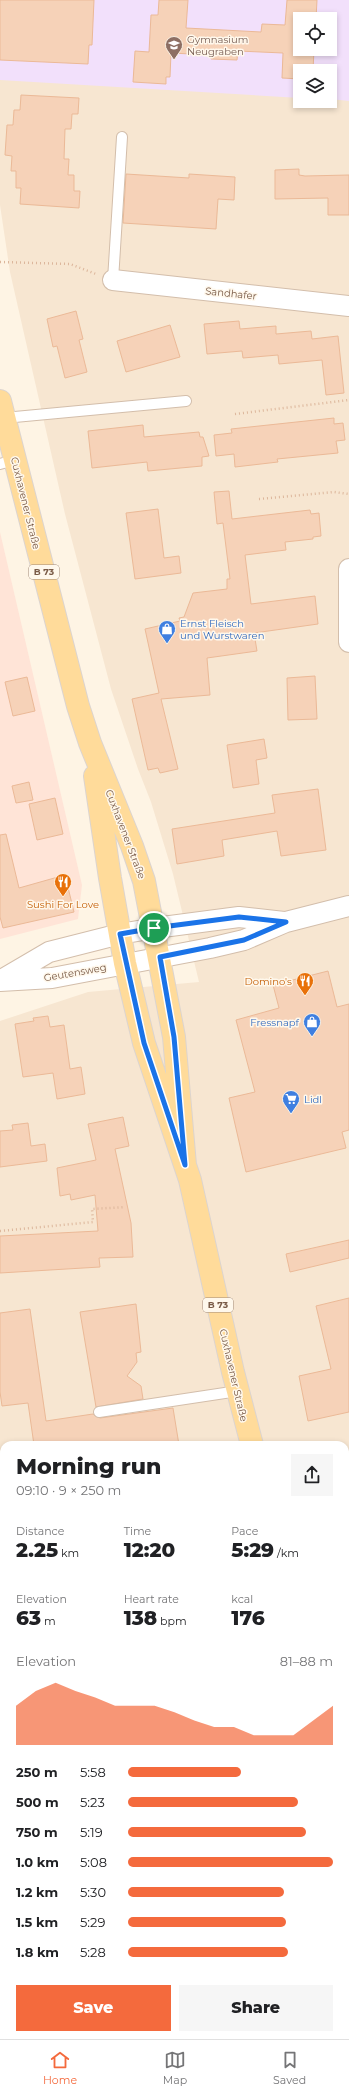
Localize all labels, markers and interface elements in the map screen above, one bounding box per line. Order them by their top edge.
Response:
map controls [293,12,337,108]
button: locate [293,12,337,56]
place label: Gymnasium Neugraben [187,33,248,58]
school or university icon: Gymnasium Neugraben [164,35,184,60]
button: layers [293,64,337,108]
street label: Sandhafer [205,284,257,303]
street label: Cuxhavener Straße [8,456,43,551]
road number: B 73 [29,565,59,579]
place label: Ernst Fleisch und Wurstwaren [180,617,264,642]
shop icon: Ernst Fleisch und Wurstwaren [157,619,177,644]
street label: Cuxhavener Straße [102,788,149,881]
restaurant icon: Sushi For Love [53,872,73,897]
place label: Sushi For Love [27,898,99,911]
pin [137,911,171,945]
icon: arrive [143,917,165,939]
street label: Geutensweg [43,961,107,984]
restaurant icon: Domino's [295,971,315,996]
place label: Domino's [244,975,292,988]
shop icon: Fressnapf [302,1012,322,1037]
place label: Fressnapf [250,1016,300,1029]
supermarket icon: Lidl [281,1089,301,1114]
place label: Lidl [304,1093,322,1106]
road number: B 73 [203,1298,233,1312]
street label: Cuxhavener Straße [217,1328,250,1423]
text: Morning run [16,1453,161,1480]
button: share [291,1454,333,1496]
text: 09:10 · 9 × 250 m [16,1482,121,1498]
text: Distance [16,1524,64,1538]
text: Time [124,1524,151,1538]
text: Pace [231,1524,258,1538]
text: 2.25 [16,1538,58,1562]
text: 12:20 [124,1538,175,1562]
text: 5:29 [231,1538,274,1562]
text: km [58,1546,79,1560]
text: /km [274,1546,299,1560]
text: Elevation [16,1592,67,1606]
text: Heart rate [124,1592,179,1606]
text: kcal [231,1592,253,1606]
text: 63 [16,1606,41,1630]
text: 138 [124,1606,157,1630]
text: 176 [231,1606,265,1630]
text: m [41,1614,56,1628]
text: bpm [157,1614,187,1628]
text: Elevation [16,1653,76,1669]
text: 81–88 m [280,1653,333,1669]
text: 250 m [16,1764,58,1780]
text: 5:58 [80,1764,106,1780]
text: 500 m [16,1794,59,1810]
text: 5:23 [80,1794,105,1810]
text: 750 m [16,1824,58,1840]
text: 5:19 [80,1824,103,1840]
text: 1.0 km [16,1854,59,1870]
text: 5:08 [80,1854,107,1870]
text: 1.2 km [16,1884,58,1900]
text: 5:30 [80,1884,106,1900]
text: 1.5 km [16,1914,58,1930]
text: 5:29 [80,1914,105,1930]
text: 1.8 km [16,1944,59,1960]
text: 5:28 [80,1944,106,1960]
button: Save [16,1985,171,2031]
button: Share [179,1985,333,2031]
tab: Home [43,2049,77,2087]
tab: Map [163,2049,187,2087]
tab: Saved [273,2049,306,2087]

